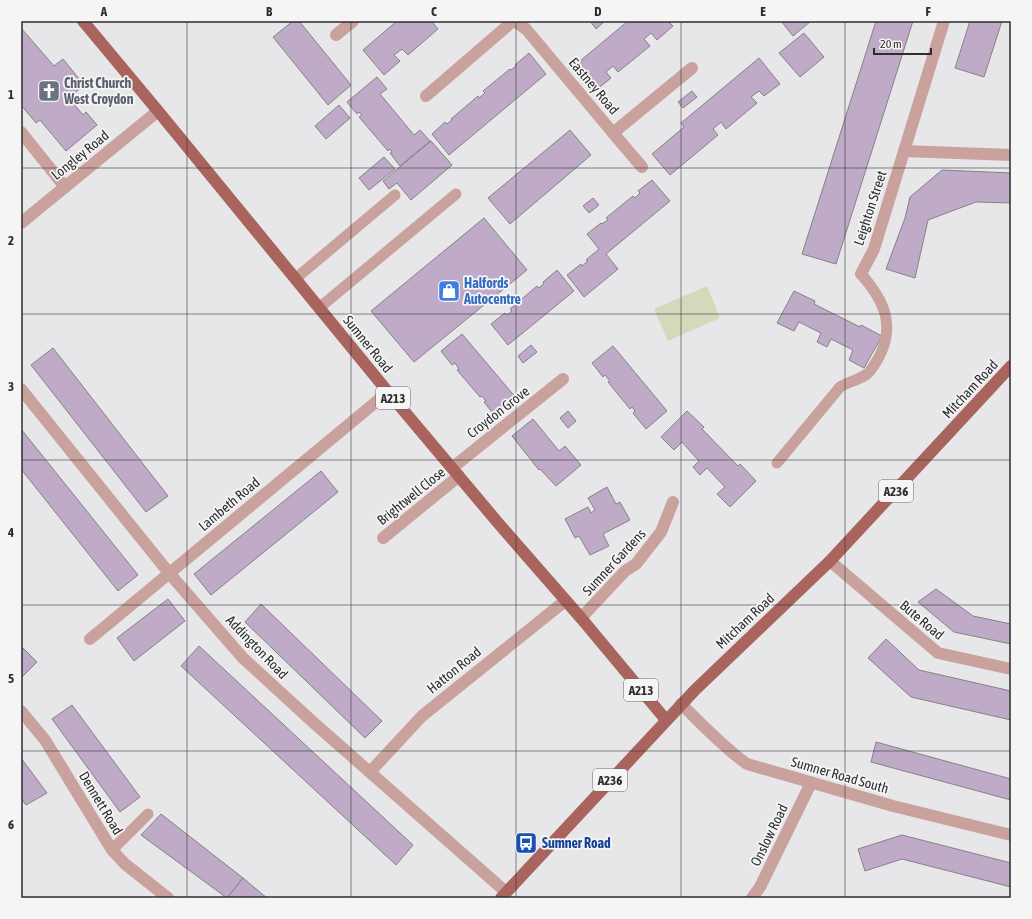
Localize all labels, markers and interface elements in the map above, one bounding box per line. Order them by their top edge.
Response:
text: A [100,4,108,19]
text: B [266,4,273,19]
text: C [431,4,437,19]
text: D [594,4,602,19]
text: E [760,4,766,19]
text: F [925,4,931,19]
scale bar [874,30,931,56]
text: 20 m [880,37,902,51]
street label: Eastney Road [566,54,622,118]
place label: Christ Church West Croydon [63,75,134,107]
church icon: Christ Church West Croydon [36,78,62,104]
text: 1 [8,87,14,102]
street label: Longley Road [48,127,112,183]
street label: Leighton Street [850,169,890,247]
text: 2 [8,233,14,248]
place label: Halfords Autocentre [463,275,521,307]
shop icon: Halfords Autocentre [436,278,462,304]
street label: Sumner Road [340,312,396,376]
street label: Mitcham Road [939,357,1001,421]
text: 3 [8,379,14,394]
street label: Croydon Grove [464,383,532,441]
road number: A213 [376,387,410,409]
street label: Brightwell Close [374,464,448,528]
street label: Lambeth Road [195,474,263,534]
road number: A236 [879,480,913,502]
text: 4 [7,525,14,540]
street label: Sumner Gardens [579,526,649,598]
street label: Mitcham Road [713,590,777,652]
street label: Bute Road [897,597,947,643]
street label: Addington Road [223,612,291,682]
street label: Hatton Road [424,643,484,697]
text: 5 [8,671,14,686]
road number: A213 [624,679,658,701]
street label: Sumner Road South [789,753,891,797]
street label: Dennett Road [76,769,126,837]
road number: A236 [593,769,627,791]
street label: Onslow Road [747,801,791,869]
text: 6 [8,817,14,832]
bus stop icon: Sumner Road [513,830,539,856]
place label: Sumner Road [542,835,611,851]

